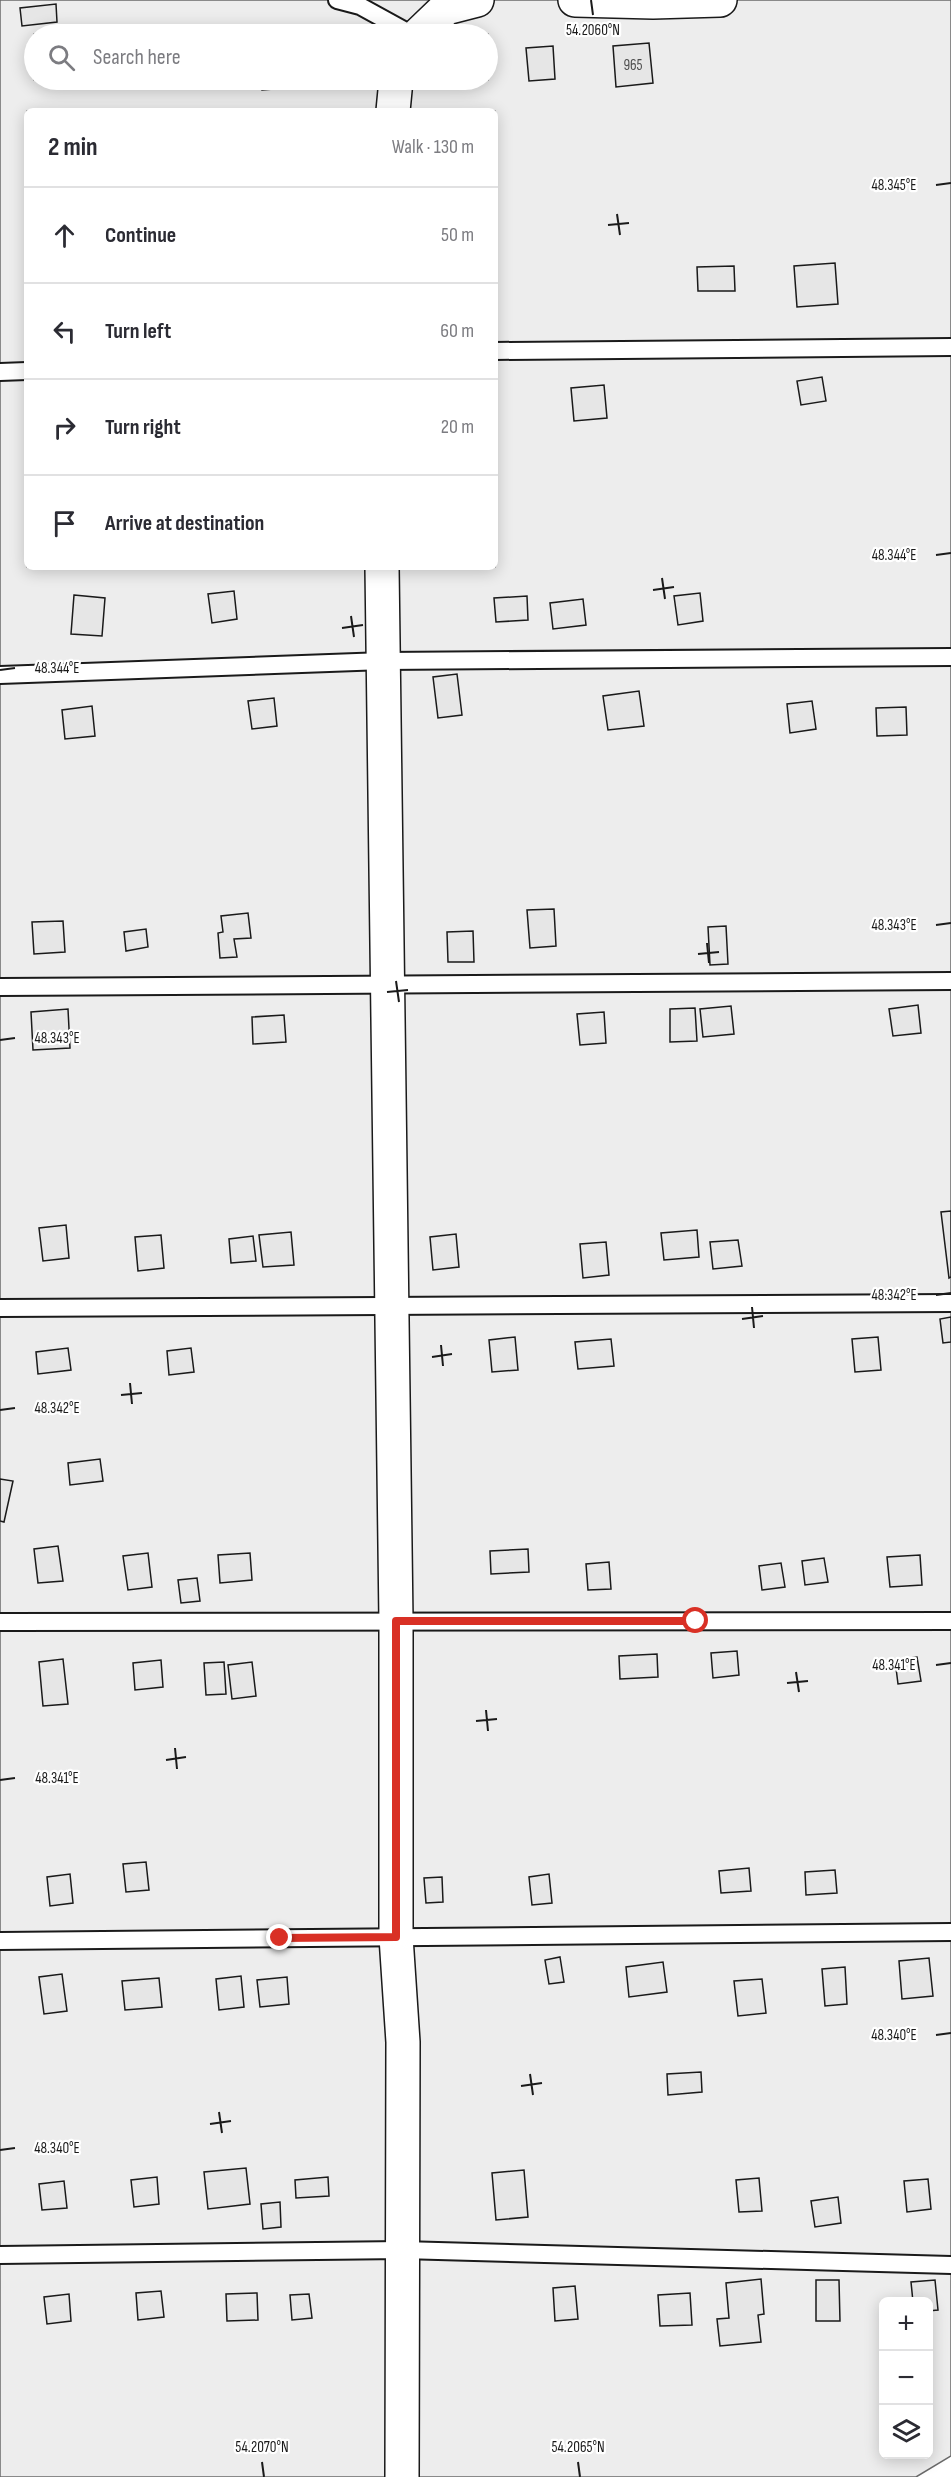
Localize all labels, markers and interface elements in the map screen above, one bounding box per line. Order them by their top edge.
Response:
text: 54.2060°N [566,21,620,40]
search box [24,24,498,90]
icon: search [45,41,78,74]
text: Search here [93,44,180,71]
house number: 965 [623,56,643,75]
text: 2 min [48,132,98,163]
text: Walk · 130 m [392,135,474,159]
text: 48.345°E [872,176,916,195]
icon: ahead [48,219,81,252]
text: Continue [105,222,176,249]
text: 50 m [441,223,474,247]
icon: left [48,315,81,348]
text: Turn left [105,318,171,345]
text: 60 m [440,319,474,343]
icon: right [48,411,81,444]
text: Turn right [105,414,181,441]
text: 20 m [441,415,474,439]
icon: arrive [48,507,81,540]
text: Arrive at destination [105,510,264,537]
text: 48.344°E [872,546,916,565]
text: 48.344°E [35,659,79,678]
text: 48.343°E [871,916,917,935]
text: 48.343°E [34,1029,80,1048]
text: 48.342°E [871,1286,917,1305]
text: 48.342°E [34,1399,80,1418]
route start [682,1607,708,1633]
text: 48.341°E [872,1656,916,1675]
text: 48.341°E [35,1769,79,1788]
route end [266,1924,292,1950]
text: 48.340°E [871,2026,917,2045]
text: 48.340°E [34,2139,80,2158]
map controls [879,2297,933,2459]
button: + [879,2297,933,2351]
button: − [879,2351,933,2405]
button: layers [879,2405,933,2459]
text: 54.2070°N [235,2438,289,2457]
text: 54.2065°N [551,2438,605,2457]

